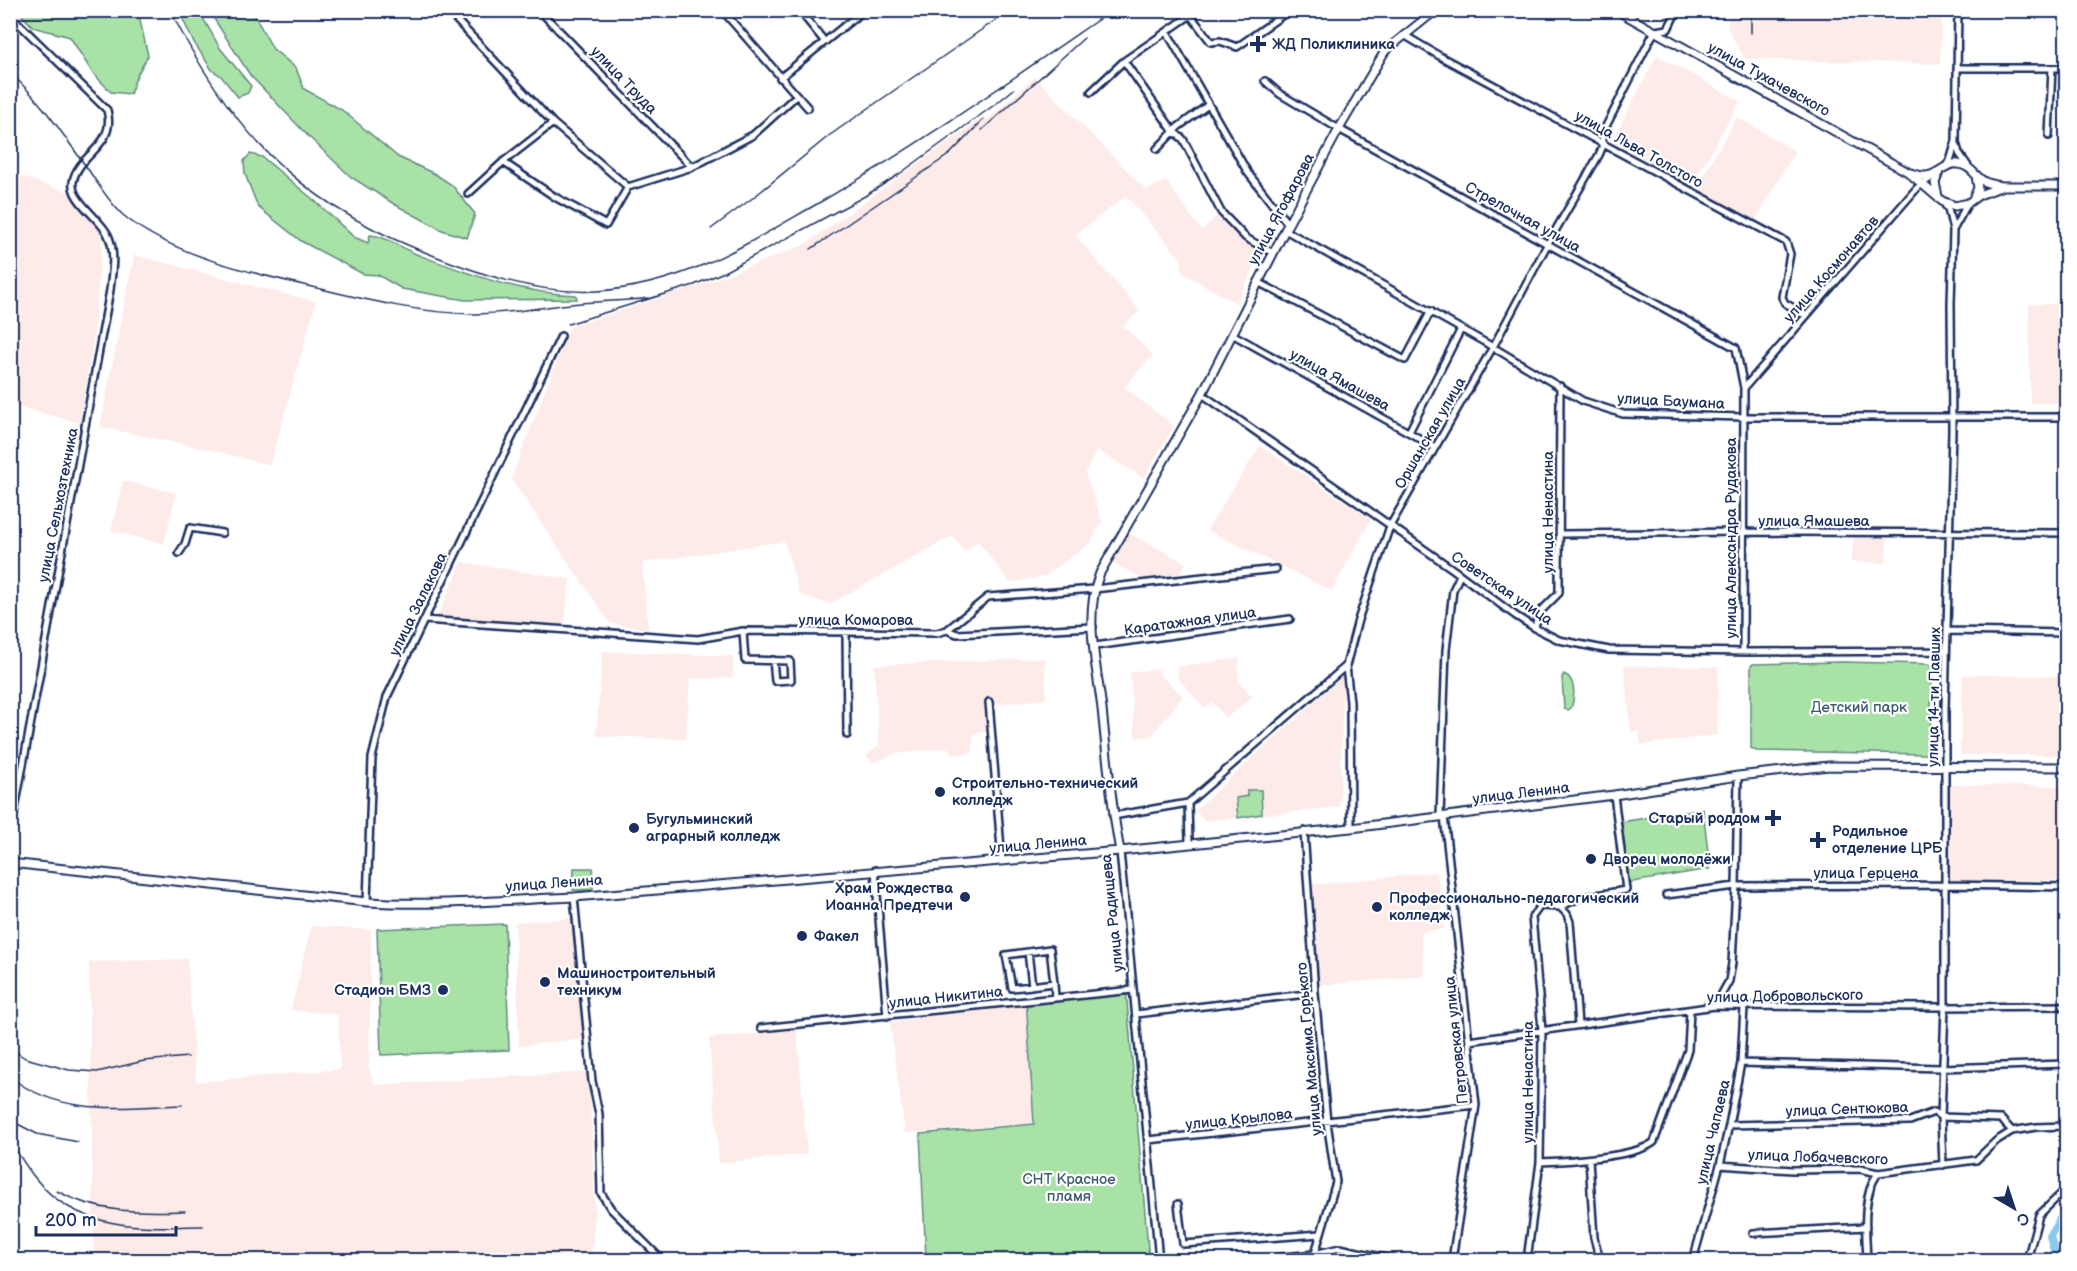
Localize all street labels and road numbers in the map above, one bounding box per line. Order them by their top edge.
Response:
street label: улица Тухачевского [1704,38,1833,121]
street label: улица Труда [586,42,661,119]
street label: улица Льва Толстого [1571,106,1706,193]
street label: улица Ягофарова [1244,150,1319,268]
street label: Стрелочная улица [1462,178,1584,257]
street label: улица Космонавтов [1780,212,1883,327]
street label: улица Ямашева [1286,345,1393,416]
street label: Оршанская улица [1391,374,1470,493]
street label: улица Баумана [1617,389,1725,414]
street label: улица Сельхозтехника [34,426,83,584]
street label: улица Александра Рудакова [1722,437,1741,639]
street label: улица Ненастина [1539,451,1558,573]
street label: улица Ямашева [1758,512,1870,531]
street label: Советская улица [1447,547,1556,630]
street label: улица Залакова [385,549,452,659]
street label: Каратажная улица [1123,603,1257,640]
street label: улица Комарова [799,611,914,630]
street label: улица 14-ти Павших [1924,627,1945,767]
street label: улица Ленина [1471,778,1571,809]
street label: улица Ленина [989,831,1088,858]
street label: улица Радищева [1097,853,1128,973]
street label: улица Герцена [1813,864,1919,883]
street label: улица Ленина [505,871,604,896]
street label: улица Максима Горького [1292,961,1327,1137]
street label: Петровская улица [1440,975,1473,1105]
street label: улица Никитина [888,982,1004,1013]
street label: улица Добровольского [1707,986,1863,1007]
street label: улица Ненастина [1519,1021,1538,1143]
street label: улица Чапаева [1692,1078,1735,1186]
street label: улица Сентюкова [1785,1098,1909,1121]
street label: улица Крылова [1185,1104,1294,1135]
street label: улица Лобачевского [1748,1146,1889,1169]

